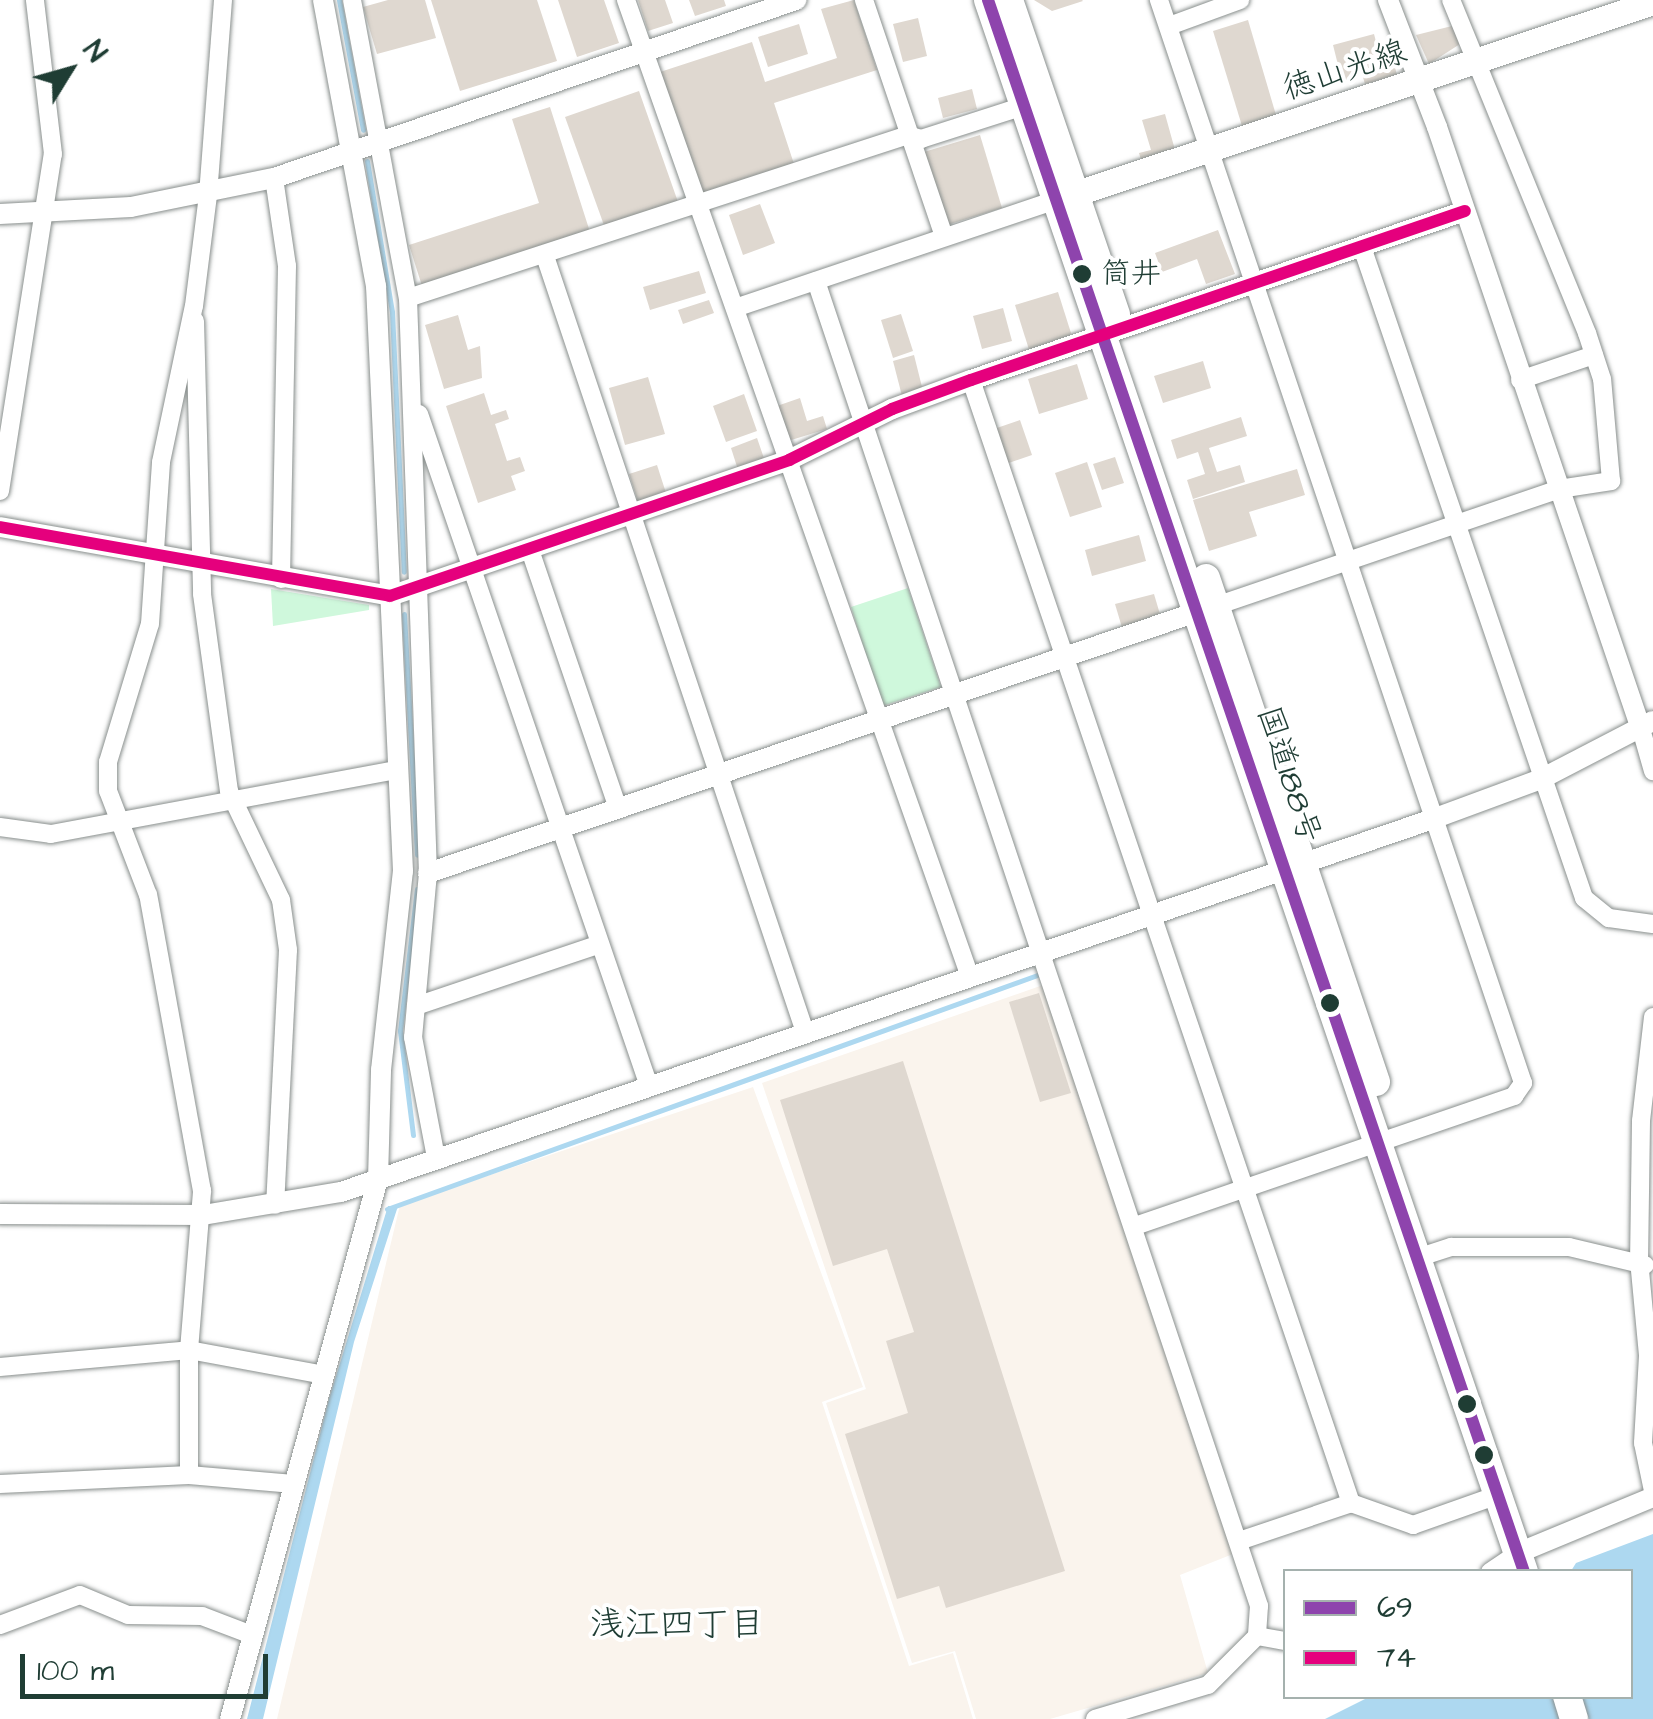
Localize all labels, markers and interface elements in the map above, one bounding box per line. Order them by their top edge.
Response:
north arrow [20,20,120,120]
text: N [74,33,115,70]
street label: 徳山光線 [1278,33,1412,109]
place label: 筒井 [1101,256,1161,292]
marker: 筒井 [1072,264,1092,284]
street label: 国道188号 [1248,702,1328,848]
unlabelled marker [1320,993,1340,1013]
unlabelled marker [1457,1394,1477,1414]
unlabelled marker [1474,1445,1494,1465]
legend [1283,1569,1633,1699]
text: 69 [1377,1587,1413,1629]
district label: 浅江四丁目 [590,1604,764,1646]
scale bar [25,1634,272,1696]
text: 74 [1377,1637,1416,1679]
text: 100 m [37,1650,114,1692]

